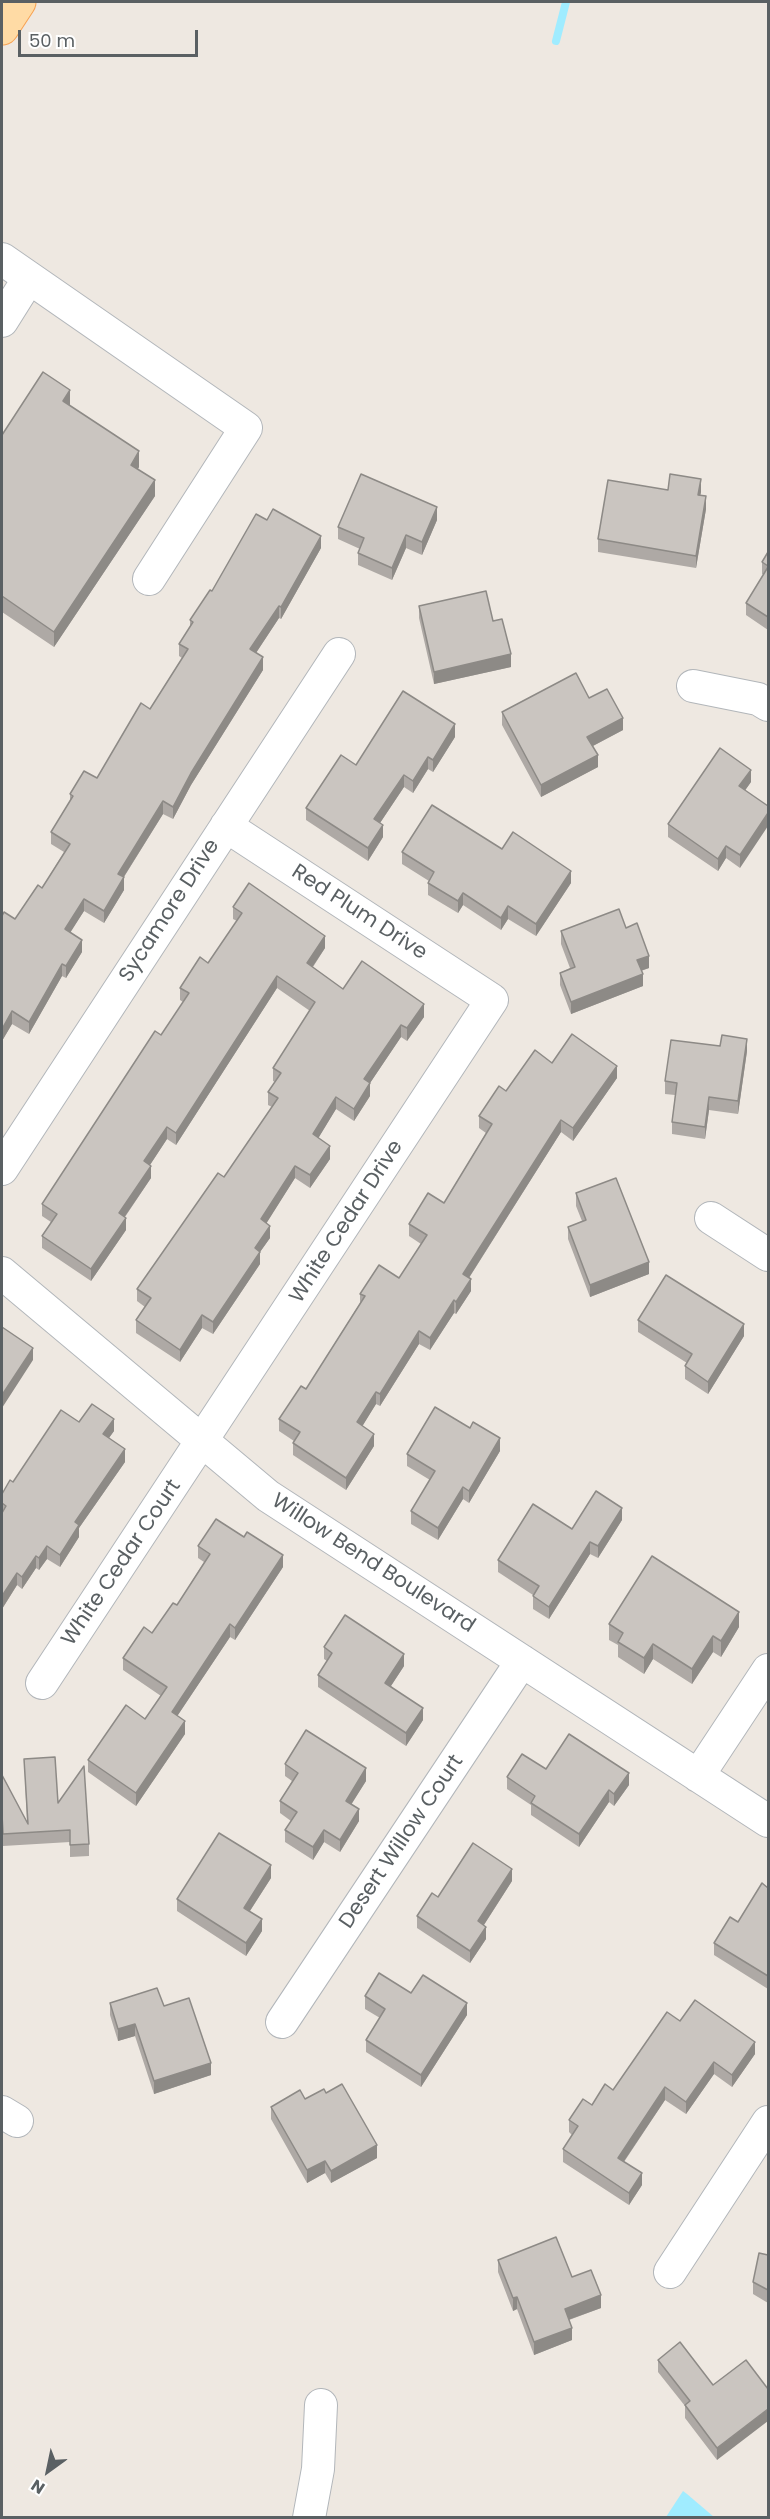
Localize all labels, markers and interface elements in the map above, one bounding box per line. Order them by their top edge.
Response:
scale bar [21,18,201,56]
text: 50 m [29,28,75,53]
street label: Sycamore Drive [114,835,226,987]
street label: Red Plum Drive [287,860,431,966]
street label: White Cedar Drive [285,1136,409,1308]
street label: White Cedar Court [57,1475,187,1651]
street label: Willow Bend Boulevard [267,1489,479,1639]
street label: Desert Willow Court [335,1750,469,1934]
north arrow [18,2441,78,2501]
text: N [27,2474,49,2499]

